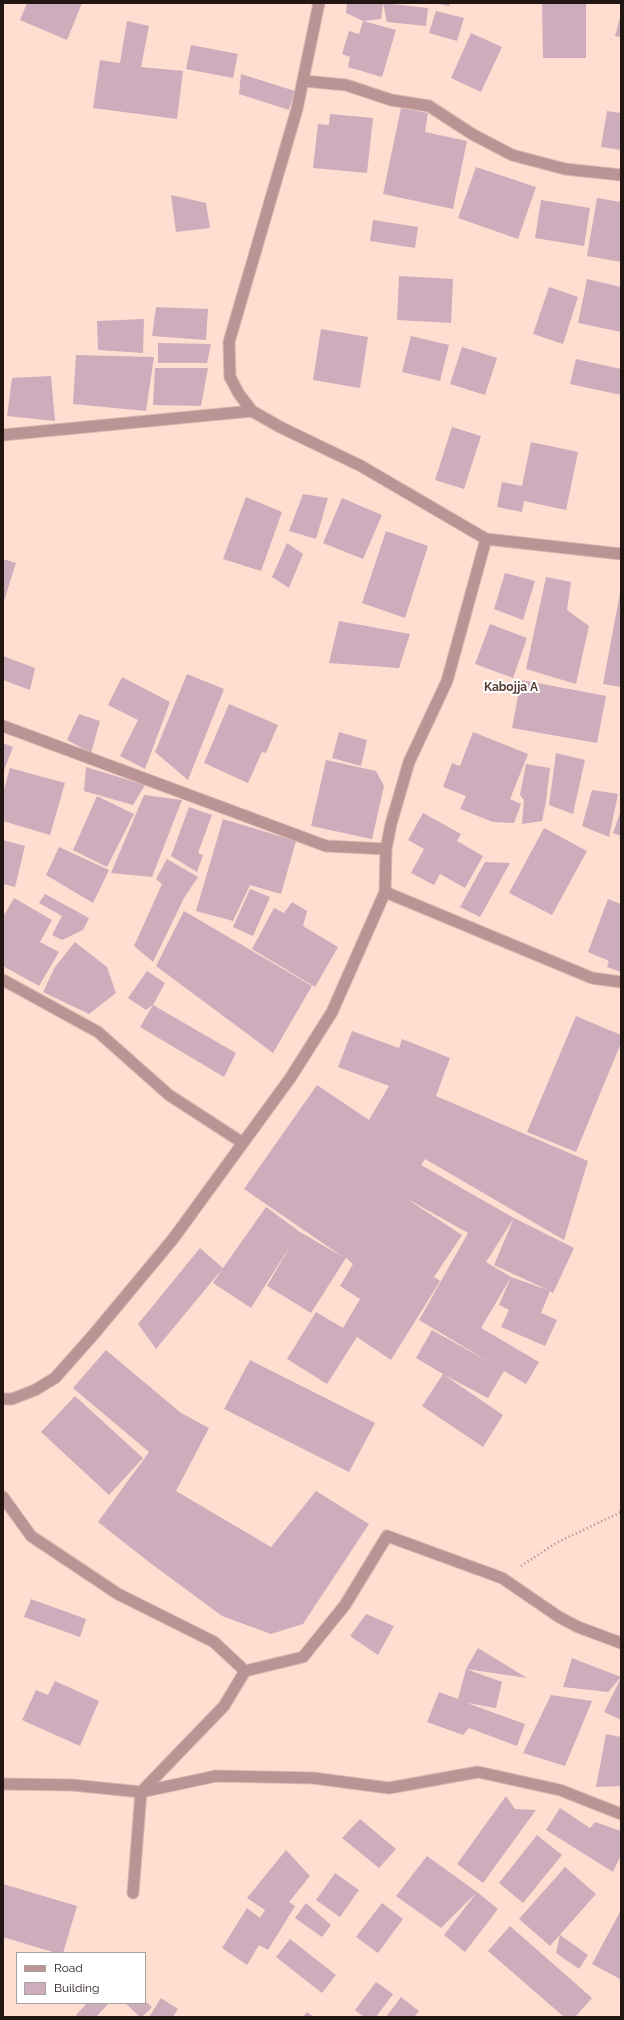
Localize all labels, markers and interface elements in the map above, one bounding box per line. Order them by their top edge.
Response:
district label: Kabojja A [484,680,538,694]
legend [16,1952,146,2004]
text: Road [54,1961,83,1975]
text: Building [54,1981,100,1995]

